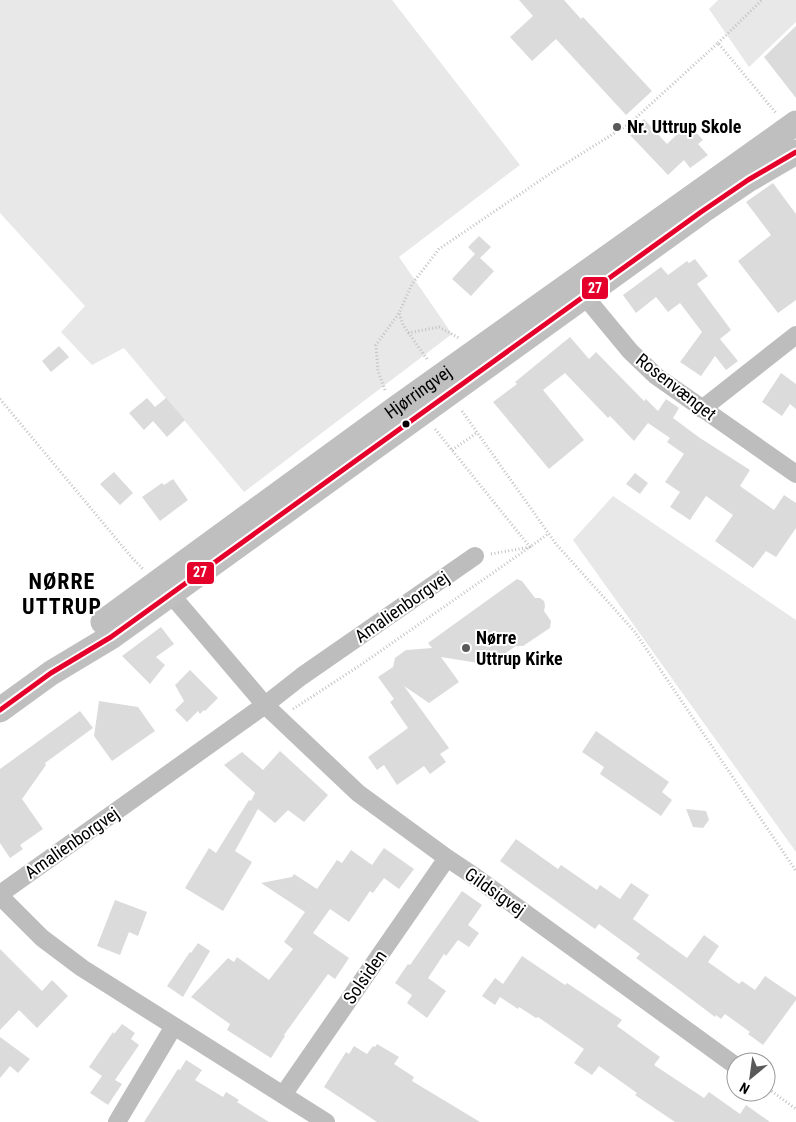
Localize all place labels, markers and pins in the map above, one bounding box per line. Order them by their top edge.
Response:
place label: Nr. Uttrup Skole [627,116,742,137]
marker: Nr. Uttrup Skole [611,121,623,133]
unlabelled marker [401,419,411,429]
place label: Nørre Uttrup Kirke [476,627,563,669]
marker: Nørre Uttrup Kirke [460,642,472,654]

